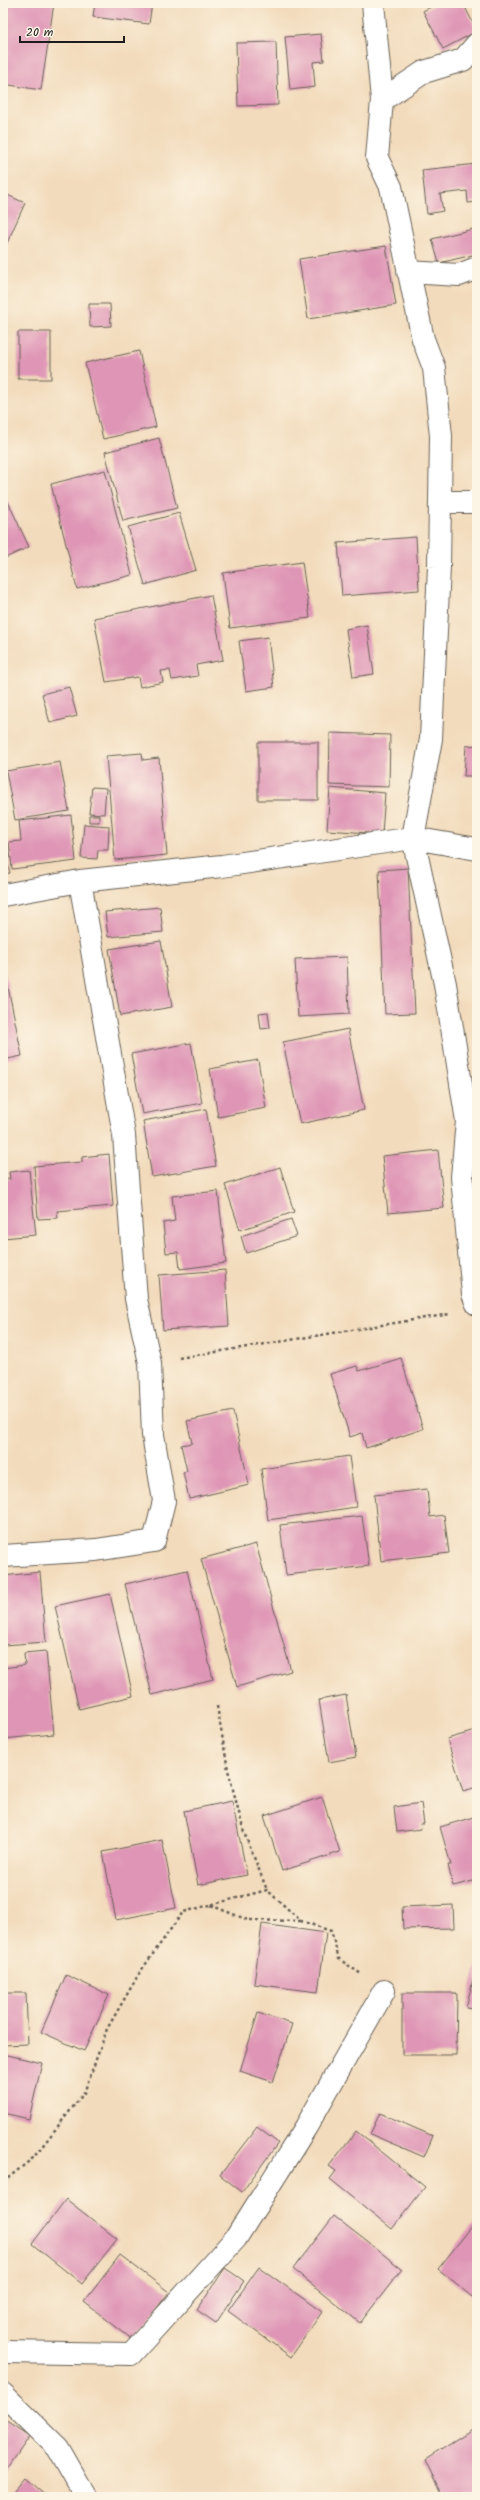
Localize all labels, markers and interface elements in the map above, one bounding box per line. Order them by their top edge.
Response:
scale bar [20,18,124,44]
text: 20 m [26,23,54,42]

